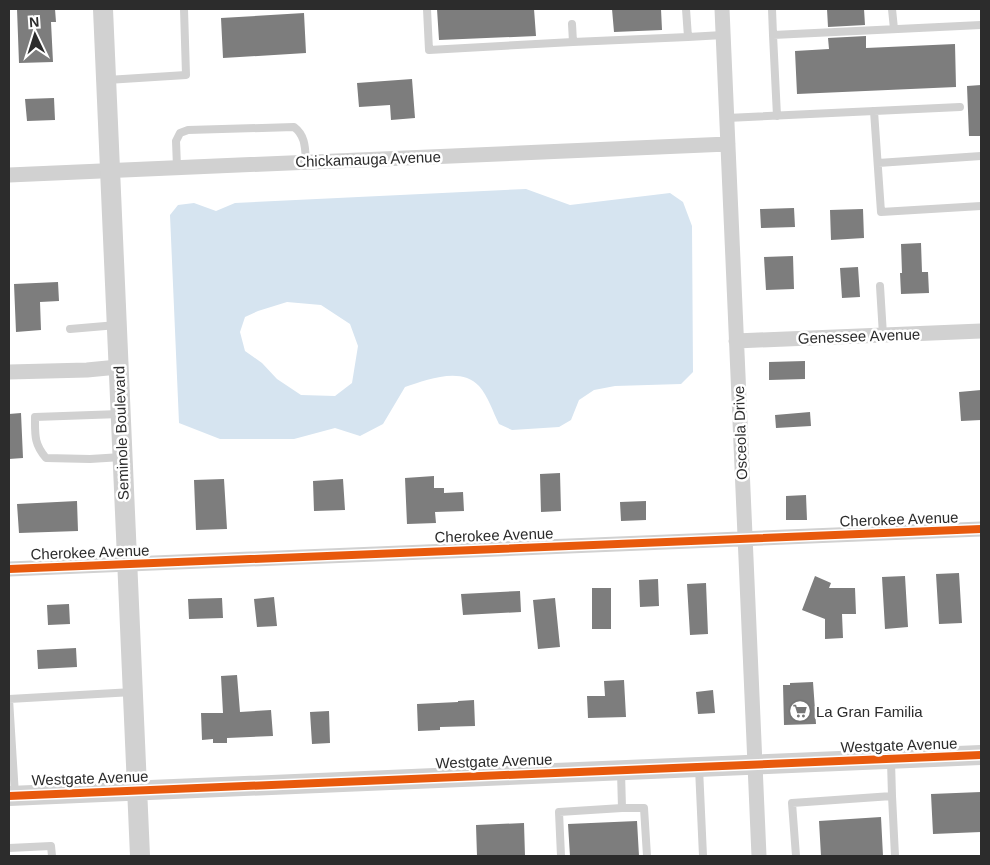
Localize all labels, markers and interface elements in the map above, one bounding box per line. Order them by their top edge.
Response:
north arrow [10,10,60,60]
text: N [28,14,40,30]
street label: Chickamauga Avenue [295,148,441,170]
street label: Genessee Avenue [798,325,920,347]
street label: Seminole Boulevard [110,366,132,500]
street label: Osceola Drive [730,386,750,480]
street label: Cherokee Avenue [839,508,959,530]
street label: Cherokee Avenue [434,524,554,546]
street label: Cherokee Avenue [30,541,150,563]
supermarket icon: La Gran Familia [788,699,812,723]
place label: La Gran Familia [816,703,923,720]
street label: Westgate Avenue [840,734,958,756]
street label: Westgate Avenue [435,750,553,772]
street label: Westgate Avenue [31,767,149,789]

